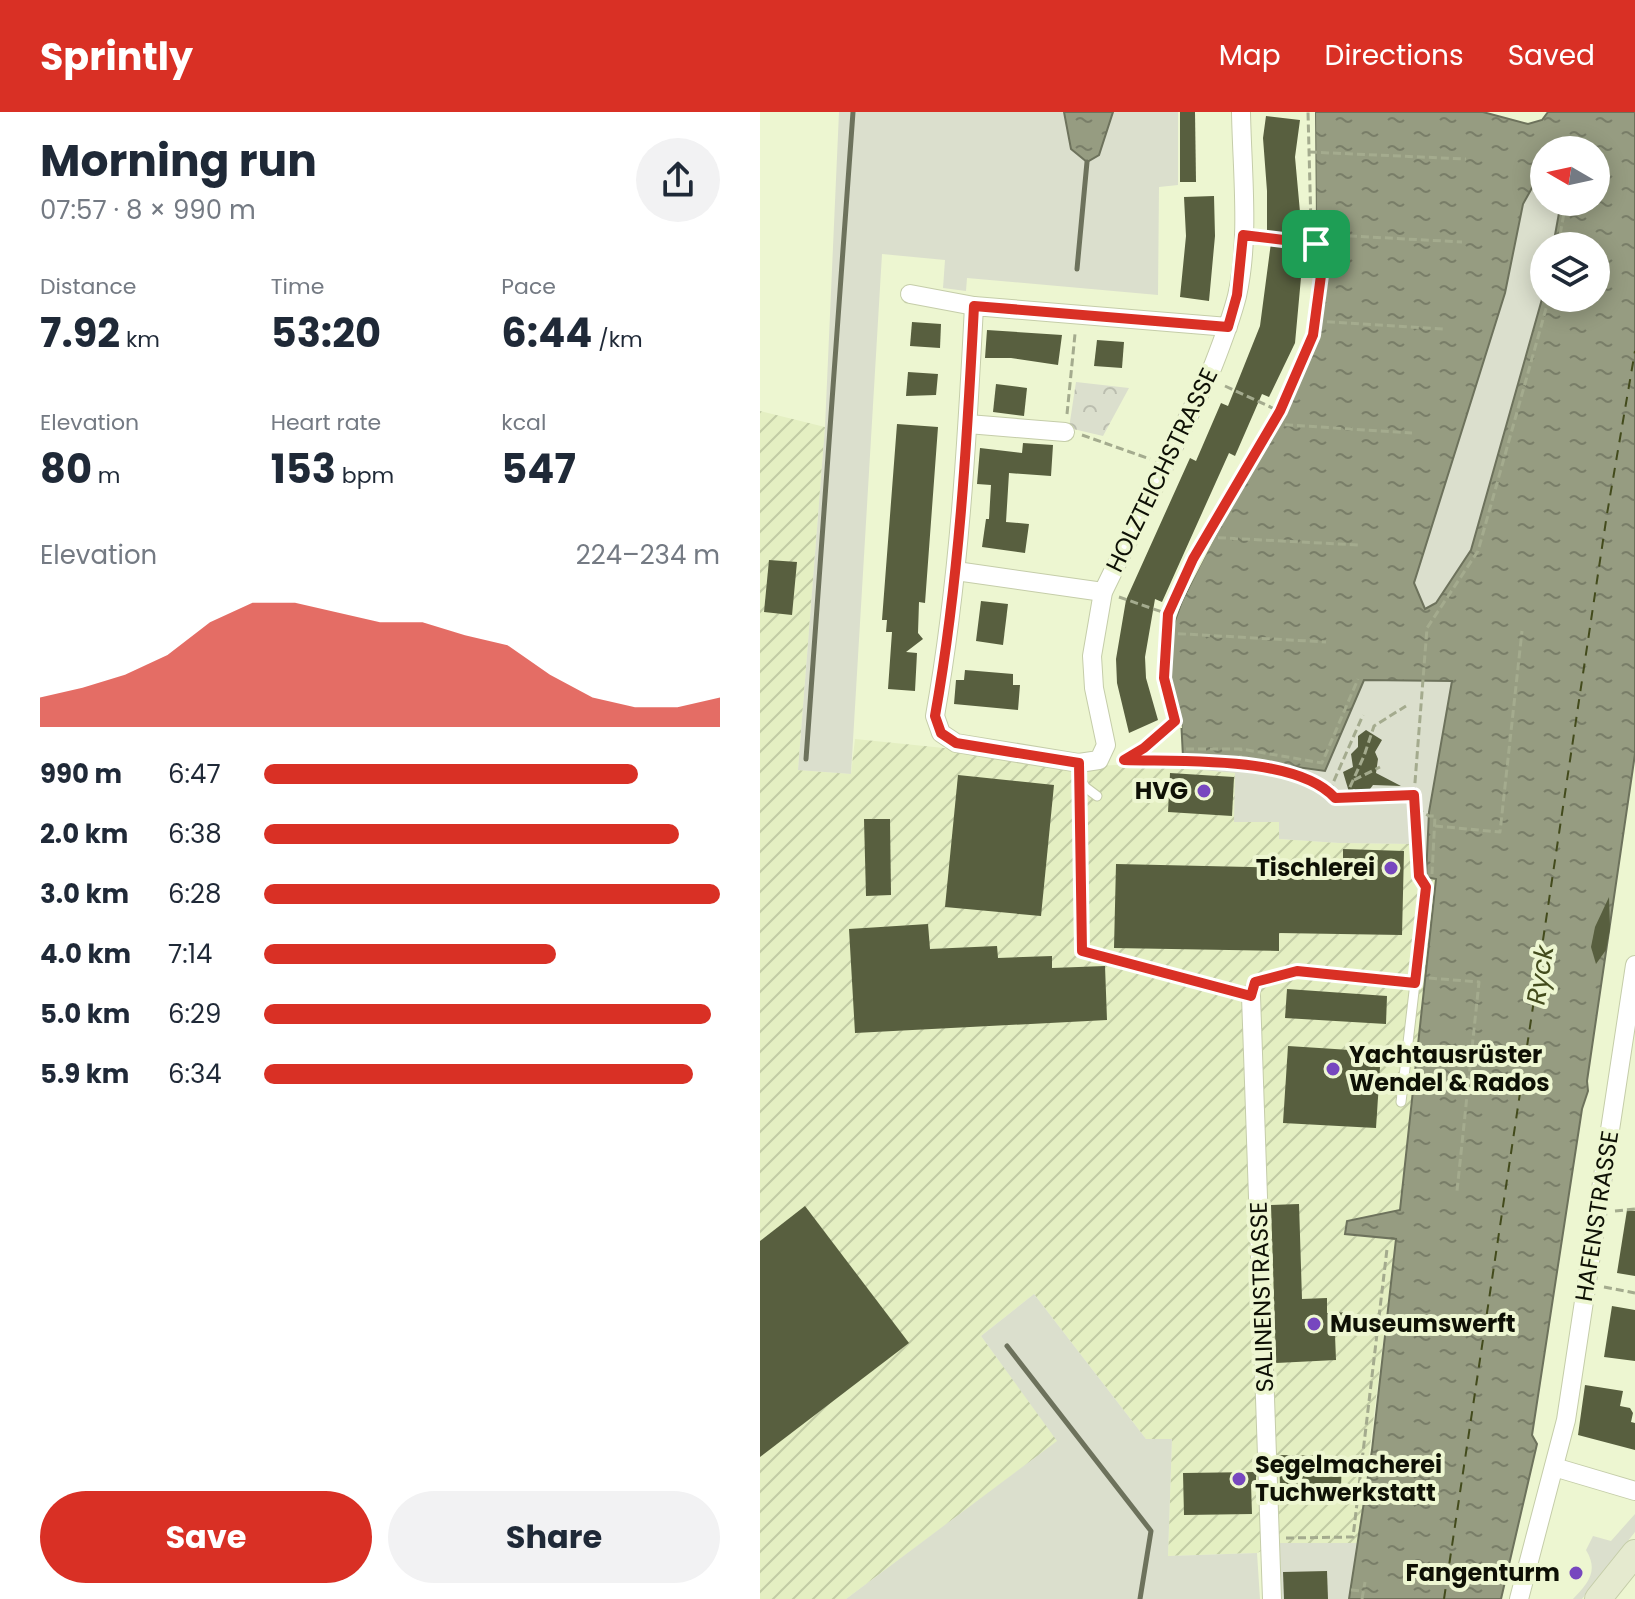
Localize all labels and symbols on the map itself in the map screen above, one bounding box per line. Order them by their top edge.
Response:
north arrow [1530,136,1610,216]
pin [1282,210,1350,278]
street label: HOLZTEICHSTRASSE [1098,362,1225,577]
place label: HVG [1135,774,1188,807]
marker: HVG [1195,782,1213,800]
place label: Tischlerei [1256,851,1375,884]
marker: Tischlerei [1382,859,1400,877]
water label: Ryck [1518,941,1563,1007]
place label: Yachtausrüster Wendel & Rados [1349,1038,1550,1099]
marker: Yachtausrüster Wendel & Rados [1324,1060,1342,1078]
street label: HAFENSTRASSE [1567,1128,1626,1304]
street label: SALINENSTRASSE [1242,1201,1281,1393]
place label: Museumswerft [1330,1307,1516,1340]
marker: Museumswerft [1305,1315,1323,1333]
place label: Segelmacherei Tuchwerkstatt [1255,1448,1442,1509]
marker: Segelmacherei Tuchwerkstatt [1230,1470,1248,1488]
place label: Fangenturm [1406,1556,1560,1589]
marker: Fangenturm [1567,1564,1585,1582]

